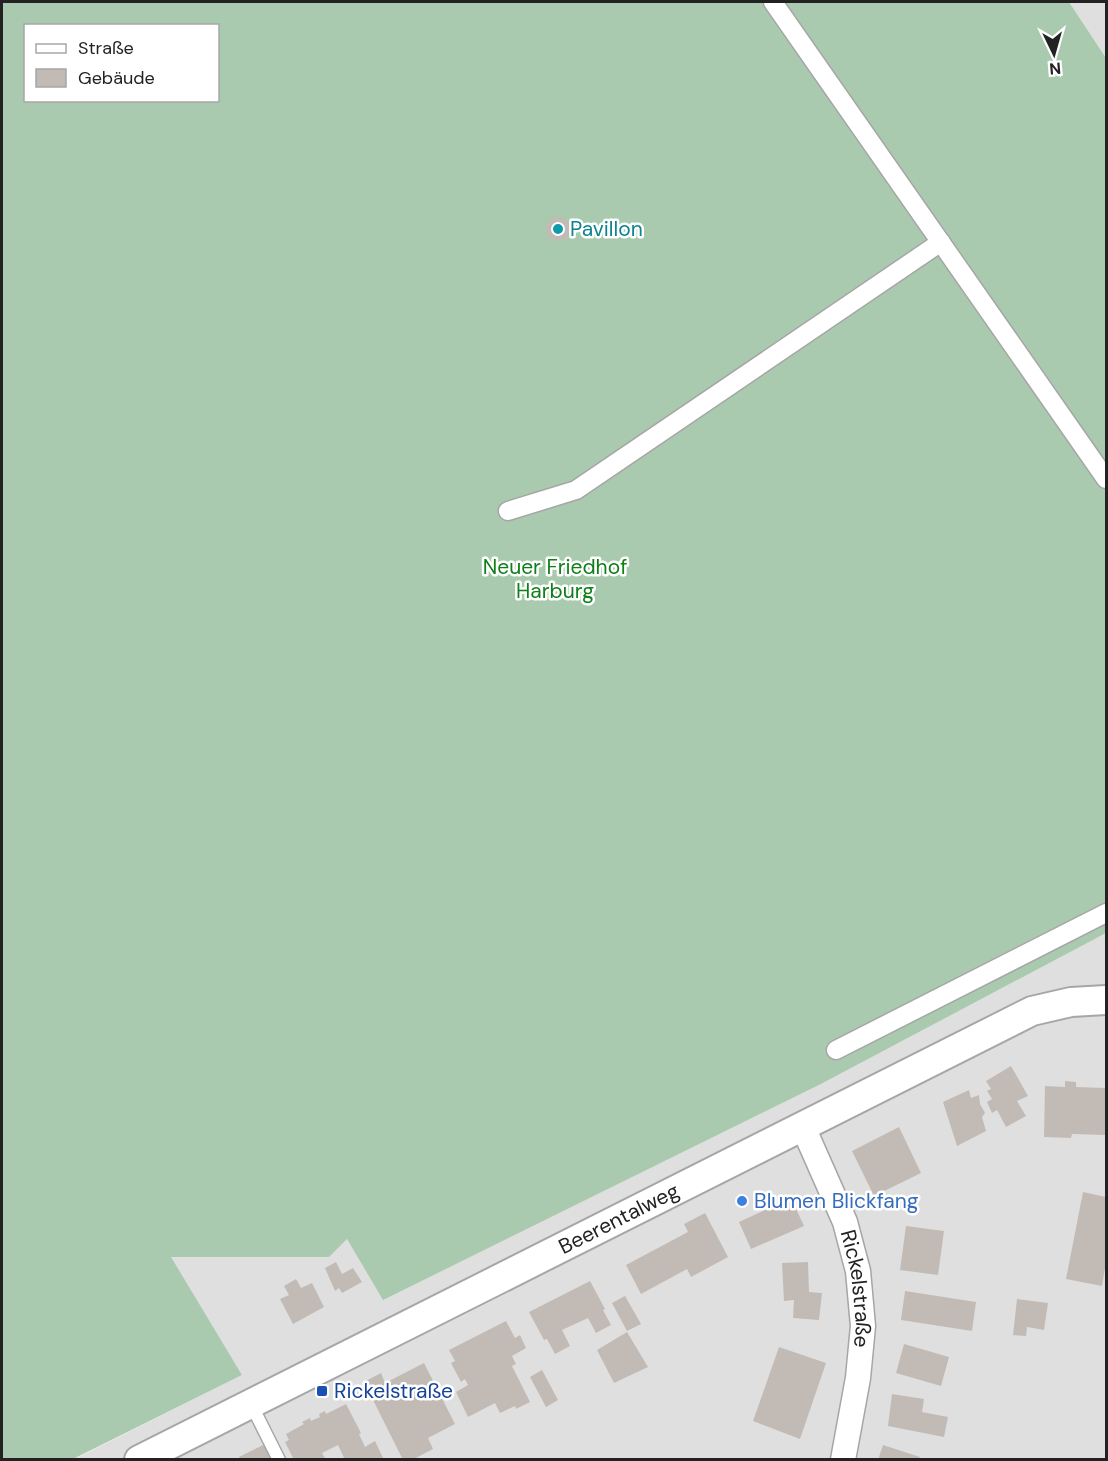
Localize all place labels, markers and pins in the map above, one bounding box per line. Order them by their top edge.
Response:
place label: Pavillon [570,215,643,243]
marker: Pavillon [551,222,565,236]
place label: Blumen Blickfang [754,1187,919,1215]
marker: Blumen Blickfang [735,1194,749,1208]
place label: Rickelstraße [334,1377,453,1405]
marker: Rickelstraße [315,1384,329,1398]

